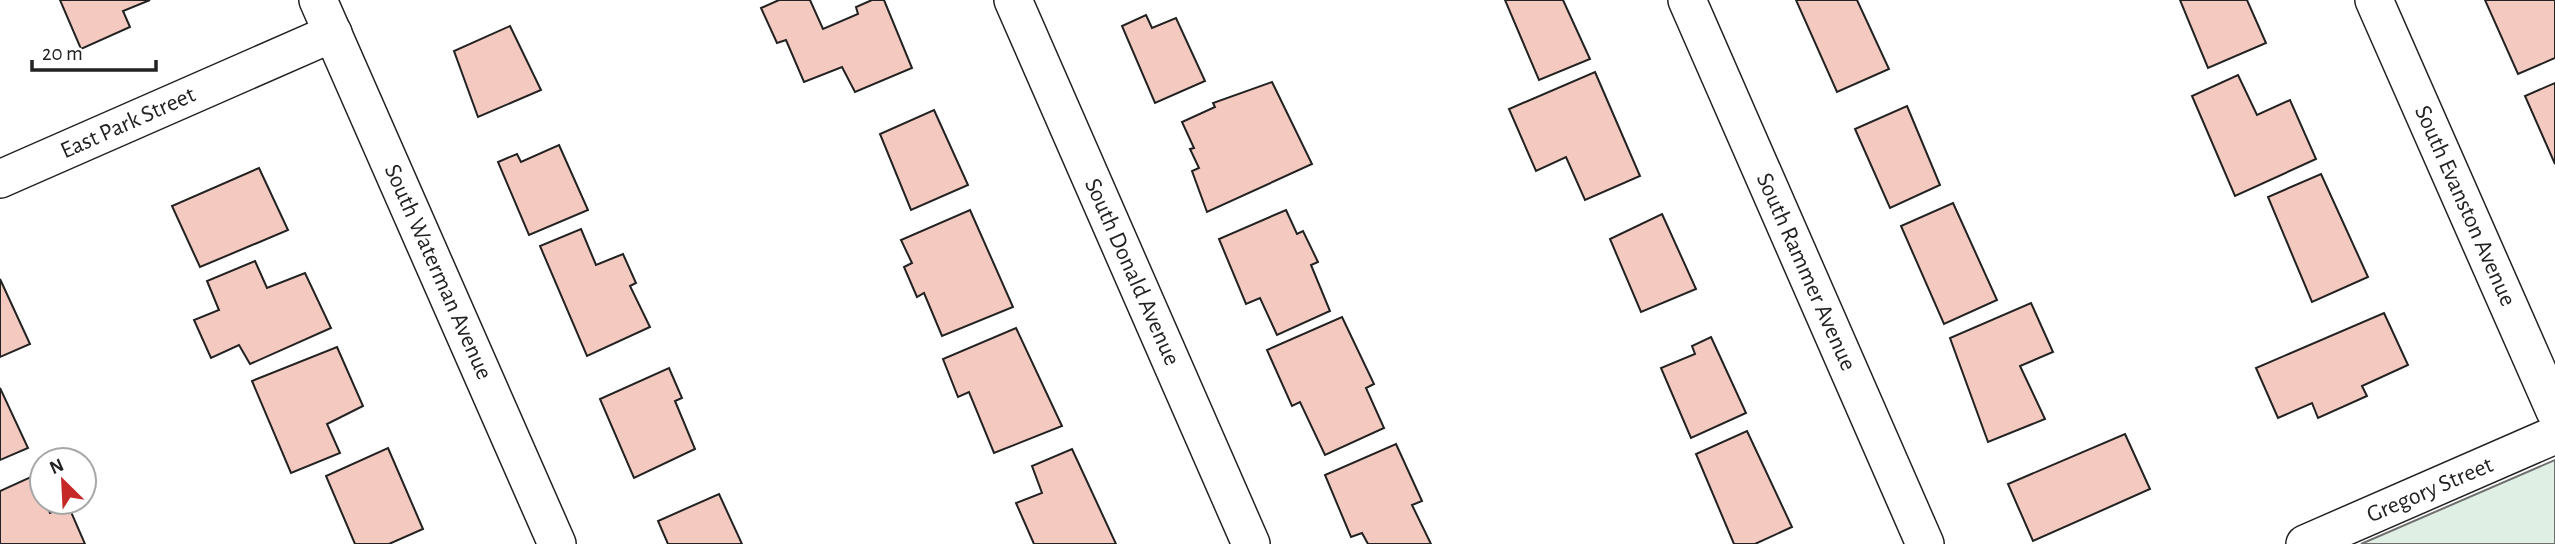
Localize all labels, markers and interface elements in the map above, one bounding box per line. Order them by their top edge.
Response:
scale bar [32,28,156,72]
text: 20 m [42,43,83,64]
street label: East Park Street [57,83,199,163]
street label: South Evanston Avenue [2410,102,2520,310]
street label: South Waterman Avenue [380,161,496,383]
street label: South Rammer Avenue [1752,170,1860,374]
street label: South Donald Avenue [1080,175,1184,369]
north arrow [28,446,98,516]
street label: Gregory Street [2363,453,2497,527]
text: N [47,455,67,478]

